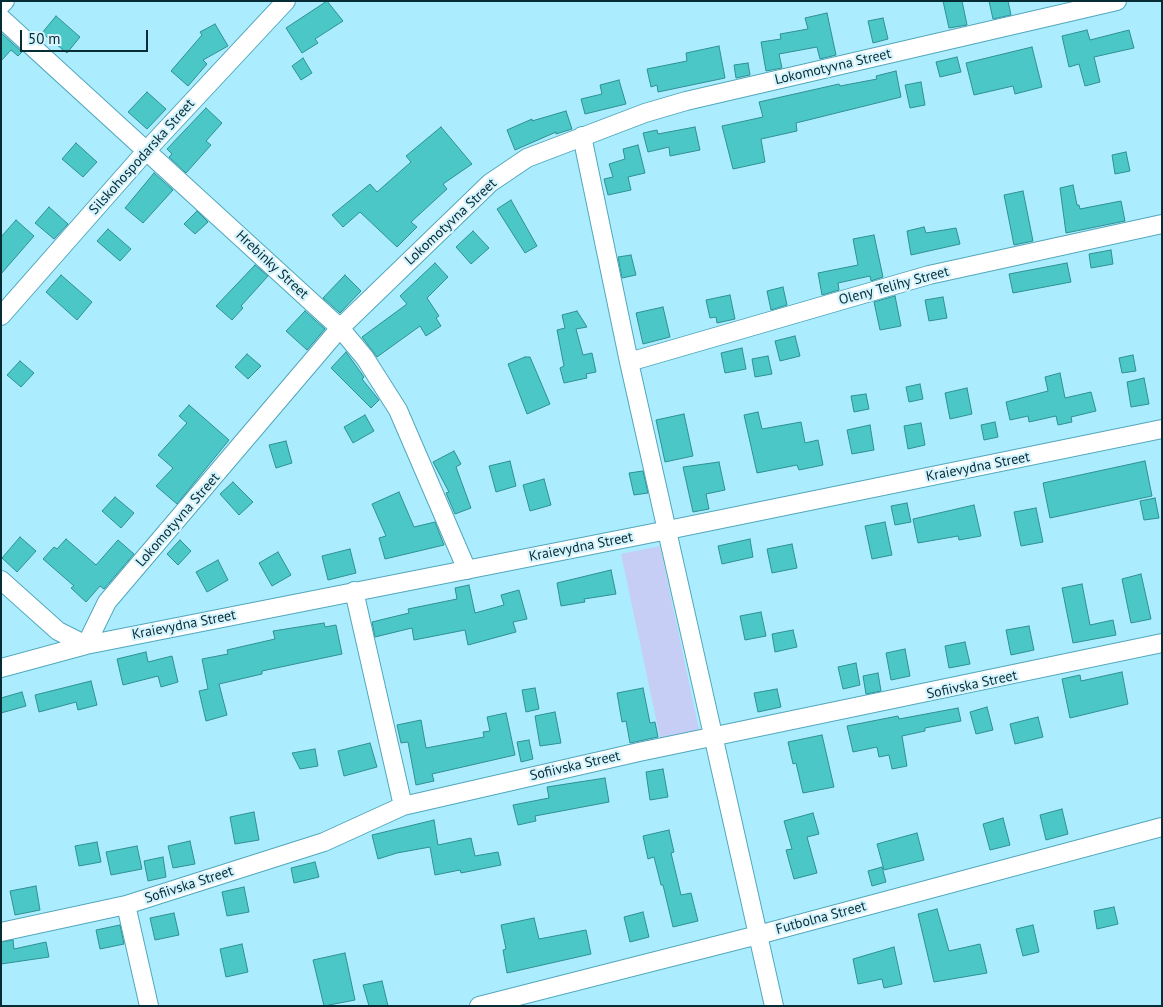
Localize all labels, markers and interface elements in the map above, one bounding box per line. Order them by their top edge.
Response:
scale bar [22,20,150,52]
text: 50 m [28,29,61,48]
street label: Lokomotyvna Street [773,45,893,89]
street label: Silskohospodarska Street [86,96,198,218]
street label: Lokomotyvna Street [402,175,500,269]
street label: Hrebinky Street [232,227,312,303]
street label: Oleny Telihy Street [837,263,951,309]
street label: Kraievydna Street [925,449,1031,485]
street label: Lokomotyvna Street [133,470,223,570]
street label: Kraievydna Street [528,529,634,565]
street label: Kraievydna Street [131,607,237,643]
street label: Sofiivska Street [925,667,1019,703]
street label: Sofiivska Street [528,747,622,785]
street label: Sofiivska Street [143,863,235,907]
street label: Futbolna Street [774,898,868,938]

